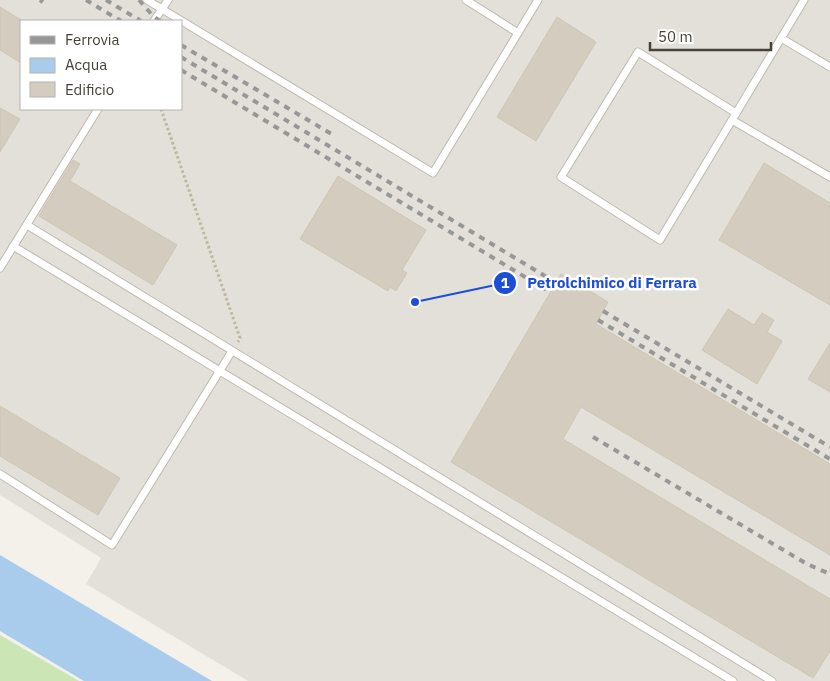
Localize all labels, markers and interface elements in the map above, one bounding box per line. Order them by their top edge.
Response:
legend [20,20,182,110]
scale bar [650,20,771,52]
text: 50 m [658,27,693,46]
text: Ferrovia [65,30,120,49]
text: Acqua [65,55,107,74]
text: Edificio [65,80,114,99]
callout: Petrolchimico di Ferrara [492,268,707,298]
text: 1 [500,273,510,292]
text: Petrolchimico di Ferrara [527,273,697,292]

